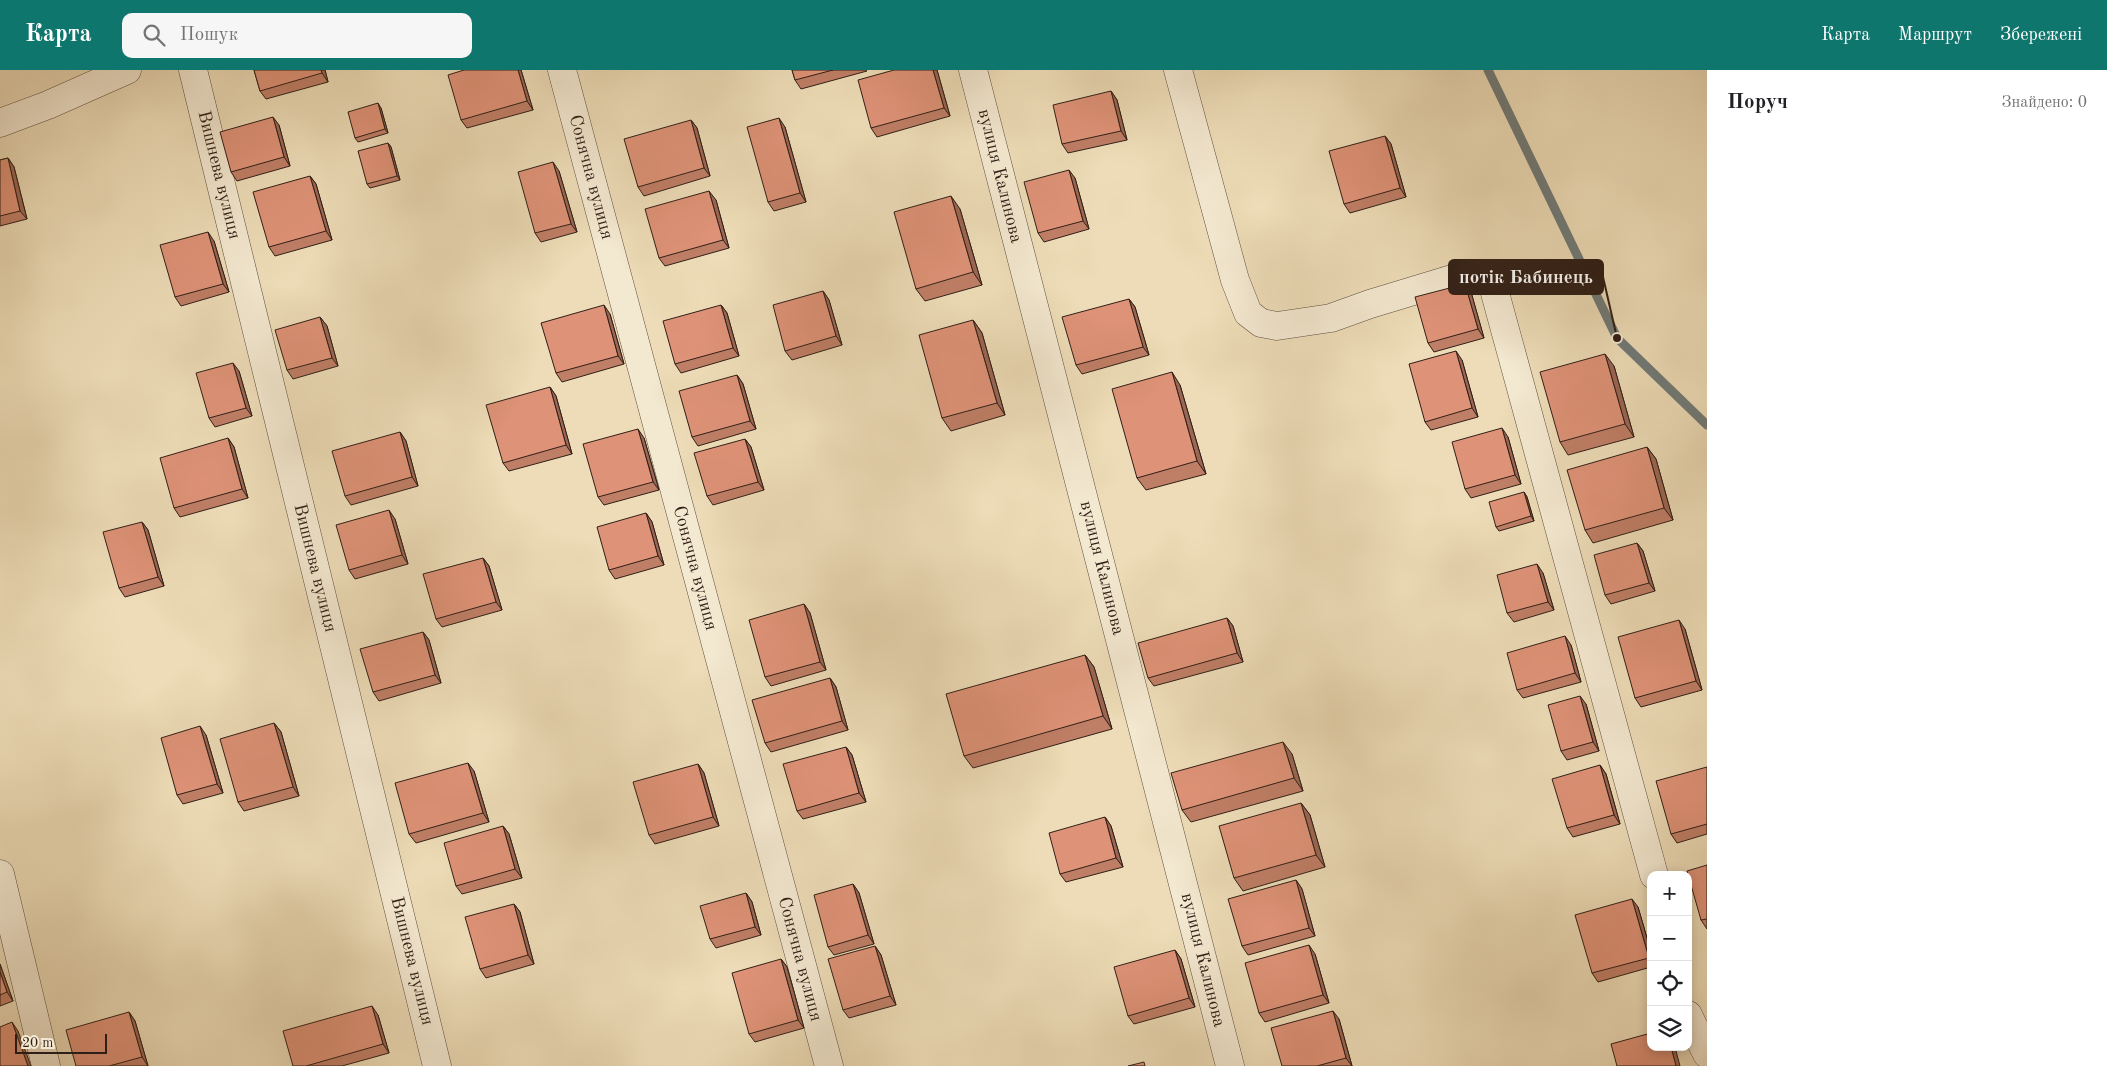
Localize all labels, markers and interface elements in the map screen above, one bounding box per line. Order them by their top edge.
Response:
search box [122,13,472,58]
icon: search [140,21,168,49]
text: Карта [25,23,92,47]
text: Пошук [180,26,238,45]
text: Карта [1821,26,1870,44]
text: Маршрут [1898,26,1972,44]
text: Збережені [2000,26,2082,44]
text: Поруч [1727,92,1788,113]
text: Знайдено: 0 [2002,95,2087,111]
street label: вулиця Калинова [975,107,1025,245]
street label: Вишнева вулиця [194,109,244,241]
street label: Сонячна вулиця [566,113,616,241]
callout: потік Бабинець [1449,260,1603,294]
text: потік Бабинець [1459,269,1593,288]
street label: вулиця Калинова [1077,499,1127,637]
street label: Вишнева вулиця [290,502,340,634]
street label: Сонячна вулиця [670,504,720,632]
map controls [1647,871,1692,1051]
button: + [1647,871,1692,916]
street label: вулиця Калинова [1178,891,1228,1029]
street label: Вишнева вулиця [387,895,437,1027]
street label: Сонячна вулиця [775,895,825,1023]
button: − [1647,916,1692,961]
button: locate [1647,961,1692,1006]
button: layers [1647,1006,1692,1051]
scale bar [15,1031,108,1054]
text: 20 m [22,1036,53,1050]

